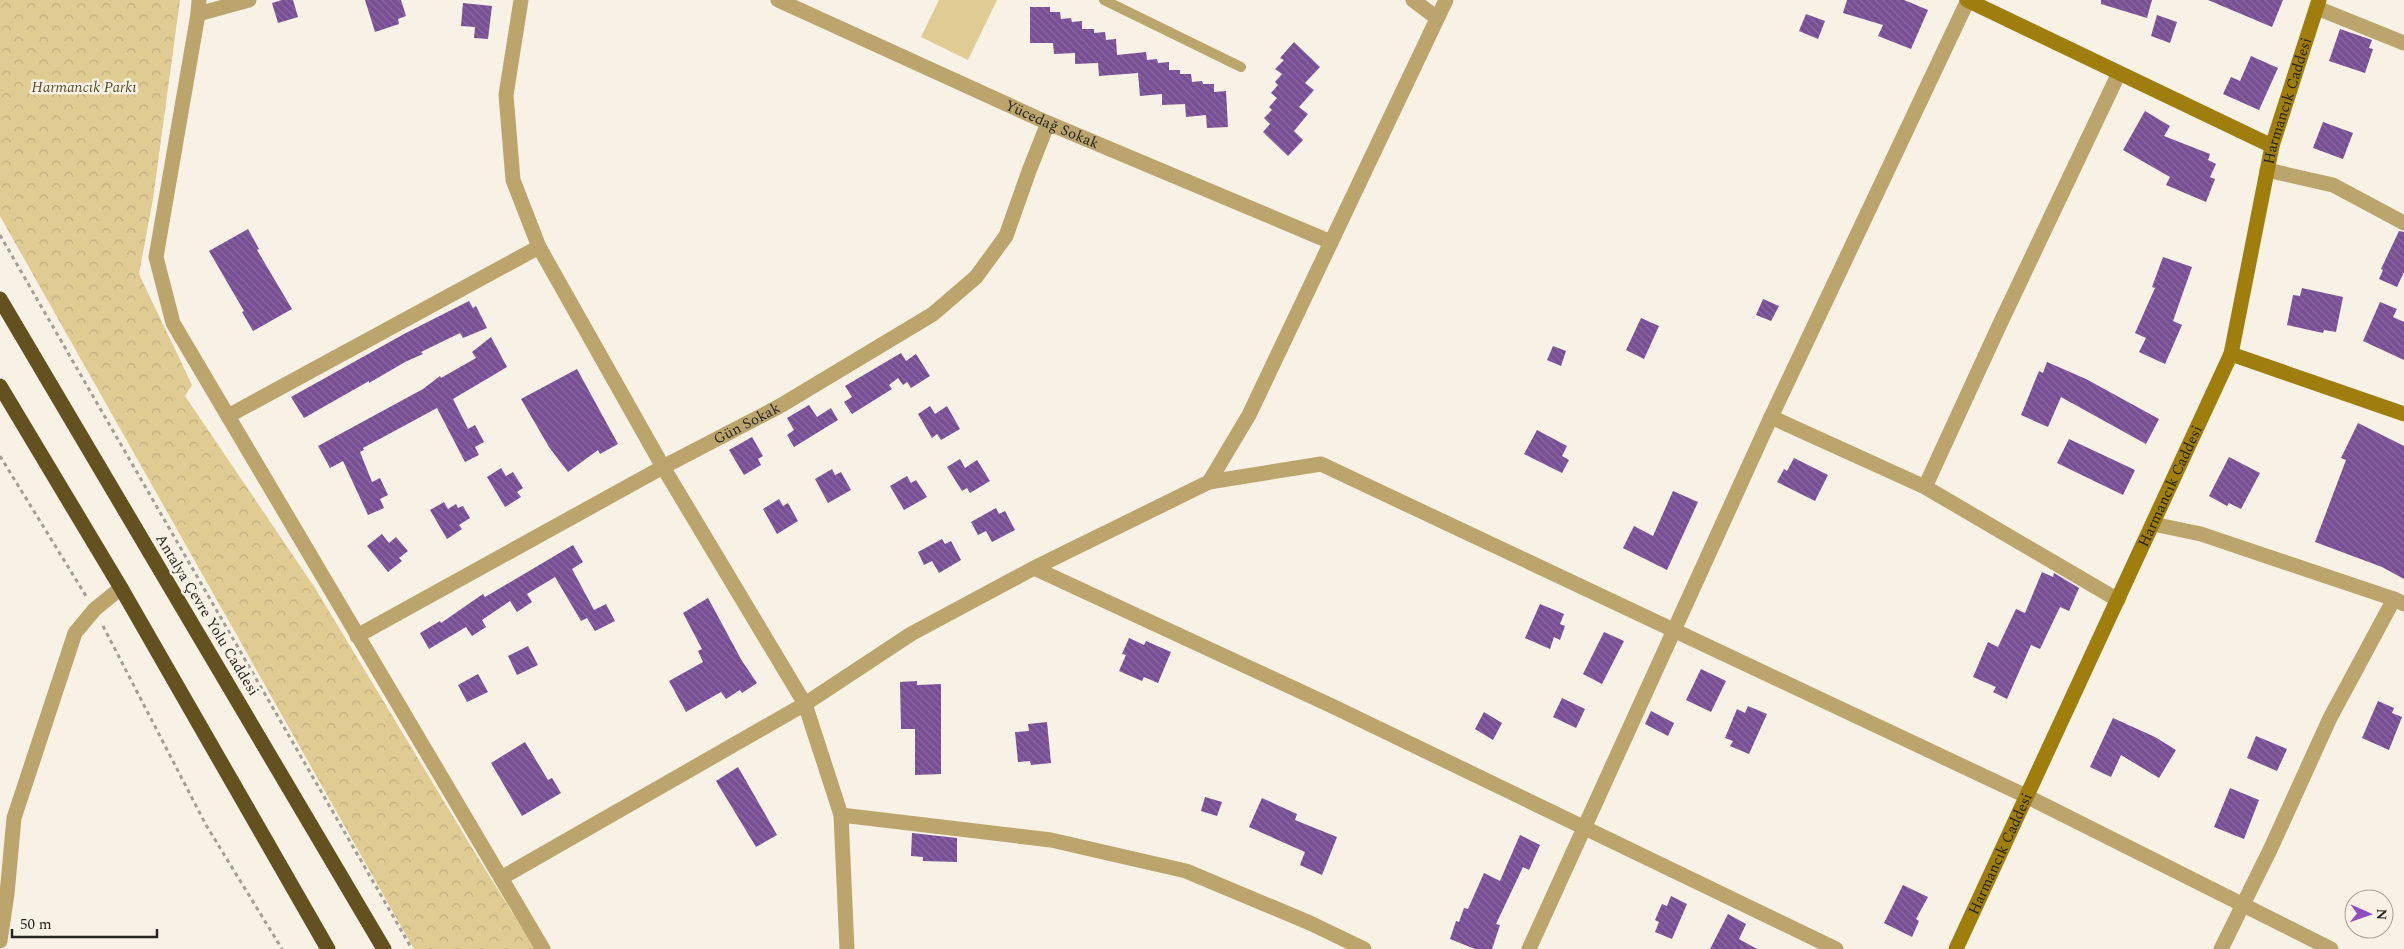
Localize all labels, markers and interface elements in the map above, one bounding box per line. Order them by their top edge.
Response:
street label: Harmancık Caddesi [2257,34,2318,166]
park label: Harmancık Parkı [31,76,137,99]
street label: Yücedağ Sokak [1001,93,1103,155]
street label: Gün Sokak [709,396,784,450]
street label: Harmancık Caddesi [2132,421,2208,551]
street label: Antalya Çevre Yolu Caddesi [149,530,265,700]
street label: Harmancık Caddesi [1962,789,2038,918]
north arrow [2344,889,2394,939]
scale bar [12,906,158,938]
text: N [2371,908,2392,921]
text: 50 m [20,913,52,936]

